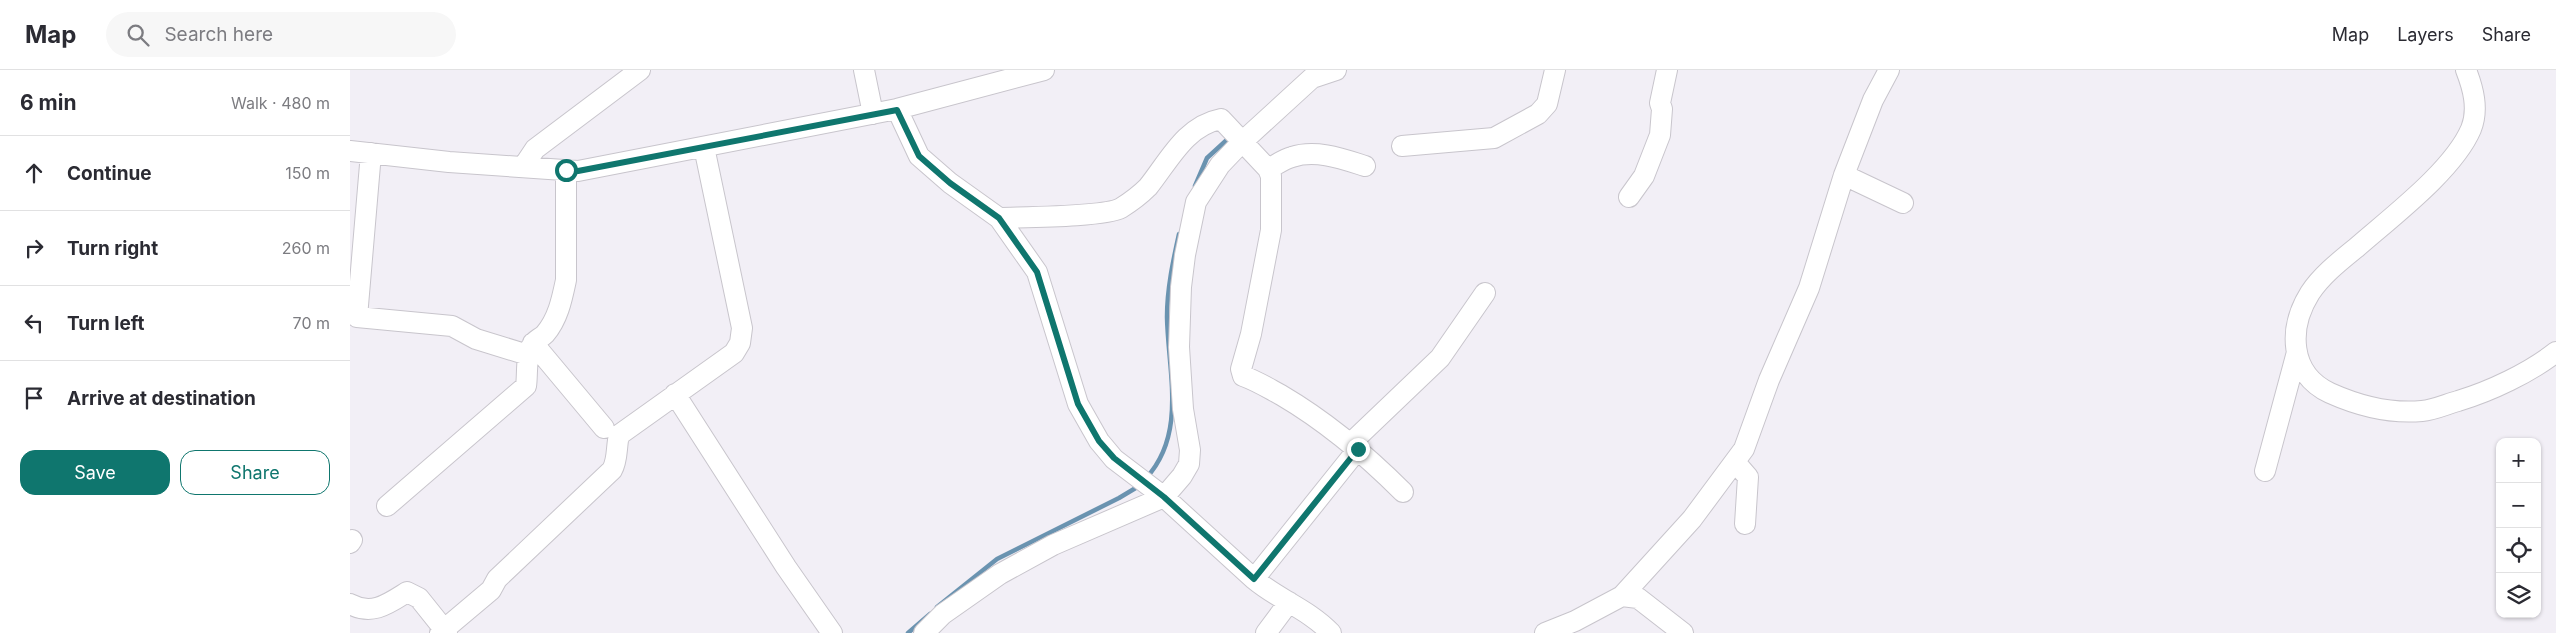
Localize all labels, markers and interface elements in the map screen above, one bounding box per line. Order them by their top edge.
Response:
search box [106,12,456,57]
text: Map [25,20,76,49]
icon: search [124,21,152,49]
text: Search here [164,23,273,46]
text: Map [2332,24,2369,45]
text: Layers [2397,24,2454,45]
text: Share [2482,24,2531,45]
text: 6 min [20,90,77,115]
text: Walk · 480 m [231,93,330,113]
icon: ahead [20,159,48,187]
route start [555,159,578,182]
text: Continue [67,162,152,185]
text: 150 m [285,163,330,183]
icon: right [20,234,48,262]
text: Turn right [67,237,158,260]
text: 260 m [282,238,330,258]
icon: left [20,309,48,337]
text: Turn left [67,312,145,335]
text: 70 m [293,313,330,333]
icon: arrive [20,384,48,412]
text: Arrive at destination [67,387,256,410]
route end [1347,438,1370,461]
map controls [2496,438,2541,618]
button: + [2496,438,2541,483]
button: Save [20,450,170,495]
button: Share [180,450,330,495]
button: − [2496,483,2541,528]
button: locate [2496,528,2541,573]
button: layers [2496,573,2541,618]

